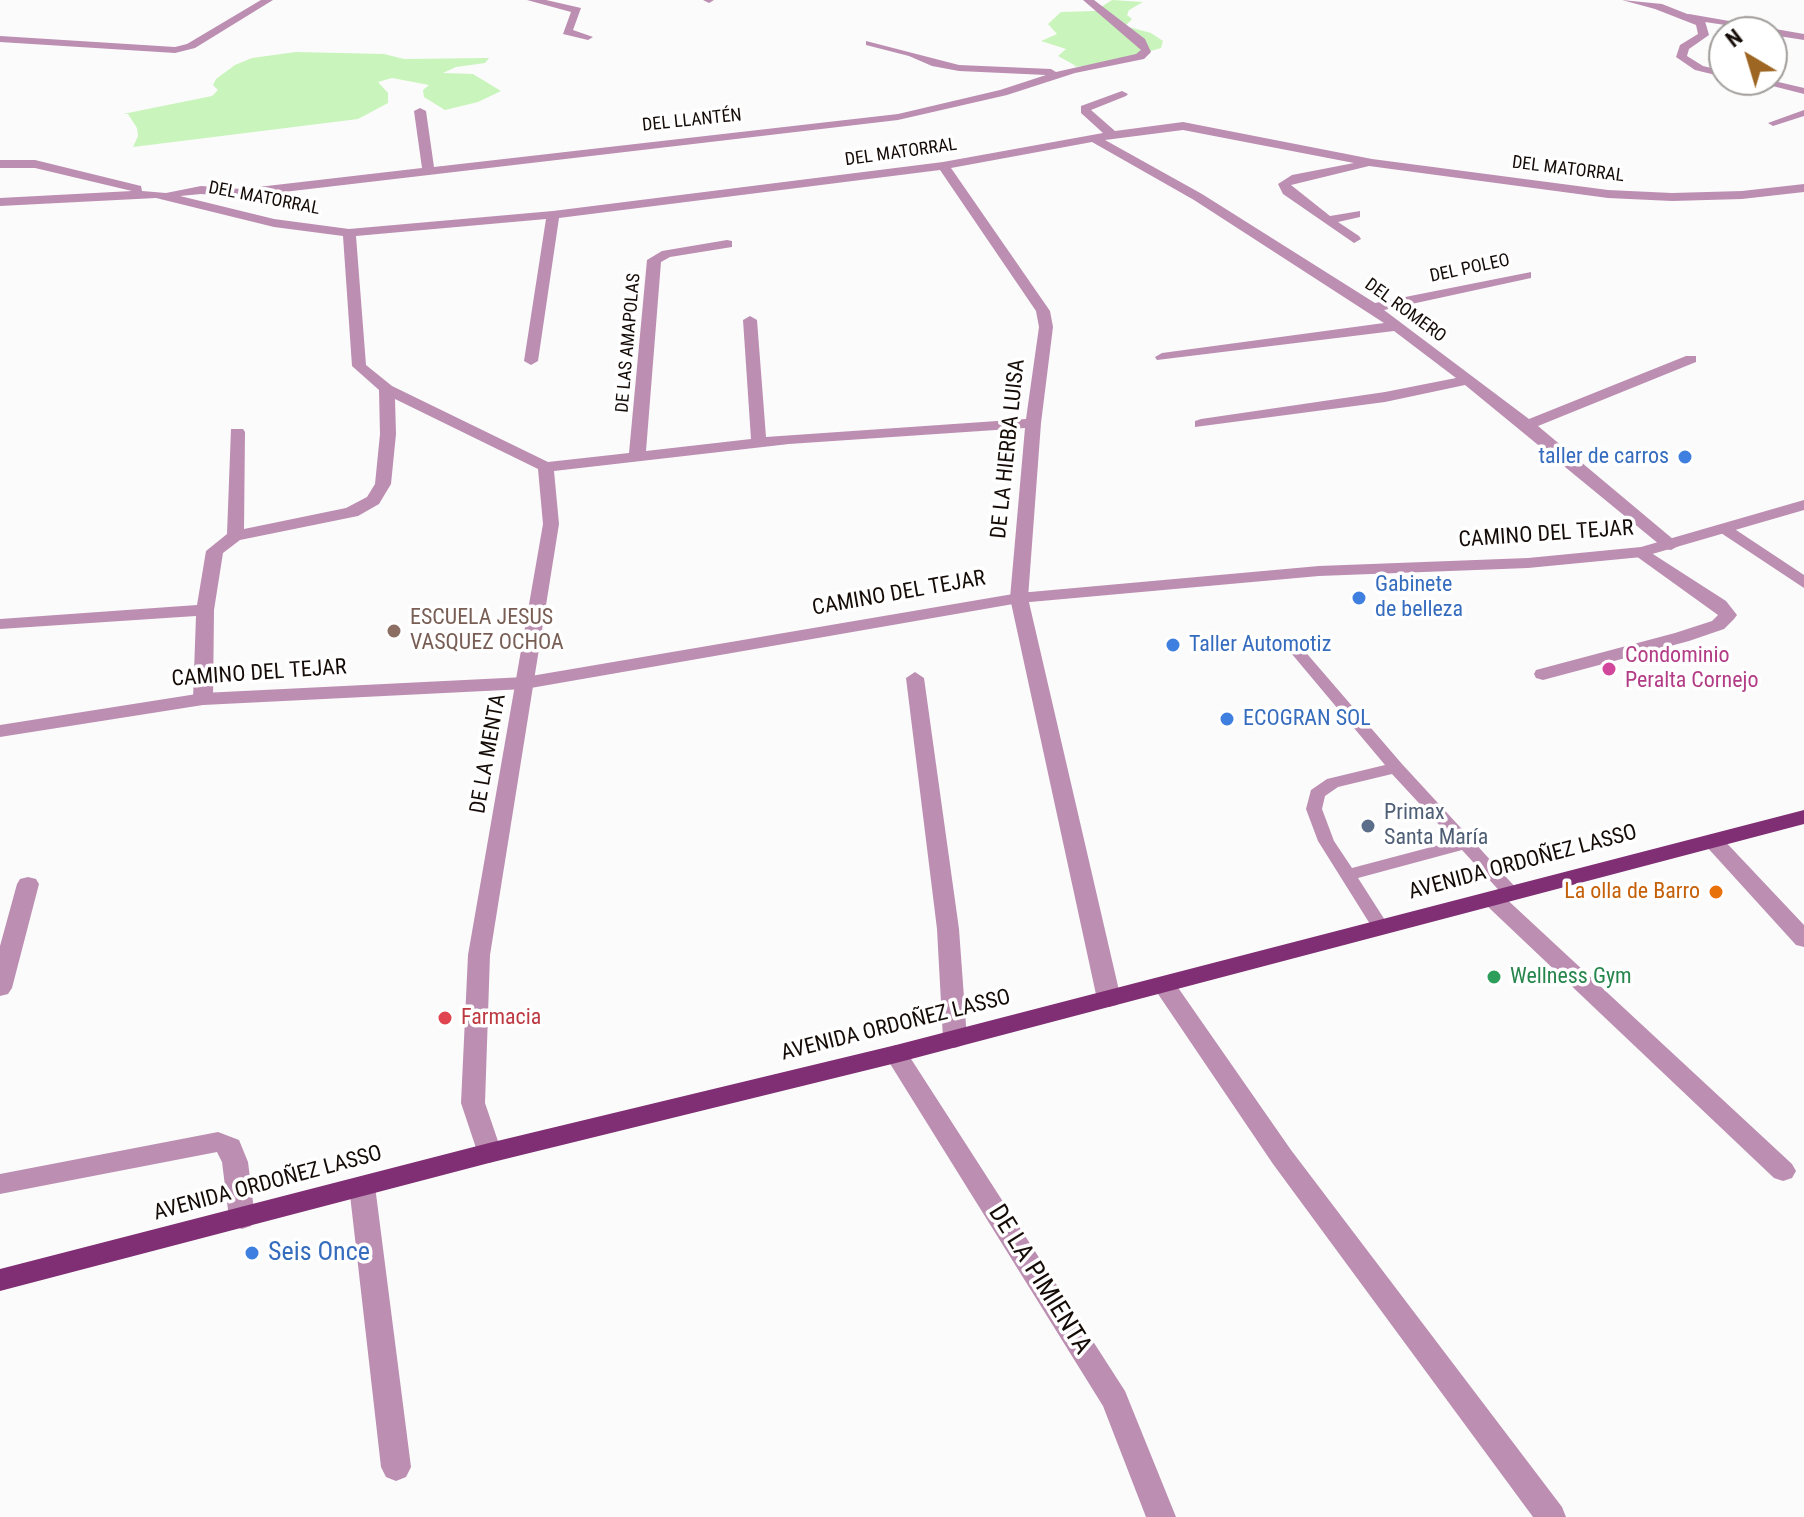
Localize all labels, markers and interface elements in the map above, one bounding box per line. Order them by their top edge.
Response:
north arrow [1708,16,1788,96]
text: N [1721,24,1747,52]
street label: DEL LLANTÉN [641,105,743,137]
street label: DEL MATORRAL [844,134,958,172]
street label: DEL MATORRAL [1511,152,1625,188]
street label: DEL MATORRAL [207,178,321,220]
street label: DEL POLEO [1428,250,1512,288]
street label: DE LAS AMAPOLAS [612,272,646,414]
street label: DEL ROMERO [1360,274,1450,348]
street label: DE LA HIERBA LUISA [986,358,1032,540]
place label: taller de carros [1539,444,1669,470]
marker: taller de carros [1676,448,1694,466]
street label: CAMINO DEL TEJAR [1458,516,1634,554]
street label: CAMINO DEL TEJAR [810,566,988,622]
place label: Gabinete de belleza [1375,572,1463,624]
marker: Gabinete de belleza [1350,589,1368,607]
place label: ESCUELA JESUS VASQUEZ OCHOA [410,605,564,656]
marker: ESCUELA JESUS VASQUEZ OCHOA [385,622,403,640]
place label: Taller Automotiz [1189,632,1331,658]
marker: Taller Automotiz [1164,636,1182,654]
place label: Condominio Peralta Cornejo [1625,643,1758,694]
street label: CAMINO DEL TEJAR [171,655,347,693]
marker: Condominio Peralta Cornejo [1600,660,1618,678]
street label: DE LA MENTA [465,692,513,816]
place label: ECOGRAN SOL [1243,706,1371,732]
marker: ECOGRAN SOL [1218,710,1236,728]
place label: Primax Santa María [1384,800,1488,852]
marker: Primax Santa María [1359,817,1377,835]
street label: AVENIDA ORDOÑEZ LASSO [1406,820,1640,906]
place label: La olla de Barro [1564,879,1700,905]
marker: La olla de Barro [1707,883,1725,901]
place label: Wellness Gym [1510,964,1632,990]
marker: Wellness Gym [1485,968,1503,986]
street label: AVENIDA ORDOÑEZ LASSO [779,985,1013,1067]
place label: Farmacia [461,1005,541,1031]
marker: Farmacia [436,1009,454,1027]
street label: AVENIDA ORDOÑEZ LASSO [151,1141,385,1227]
street label: DE LA PIMIENTA [981,1199,1097,1361]
place label: Seis Once [268,1237,370,1269]
marker: Seis Once [243,1244,261,1262]

